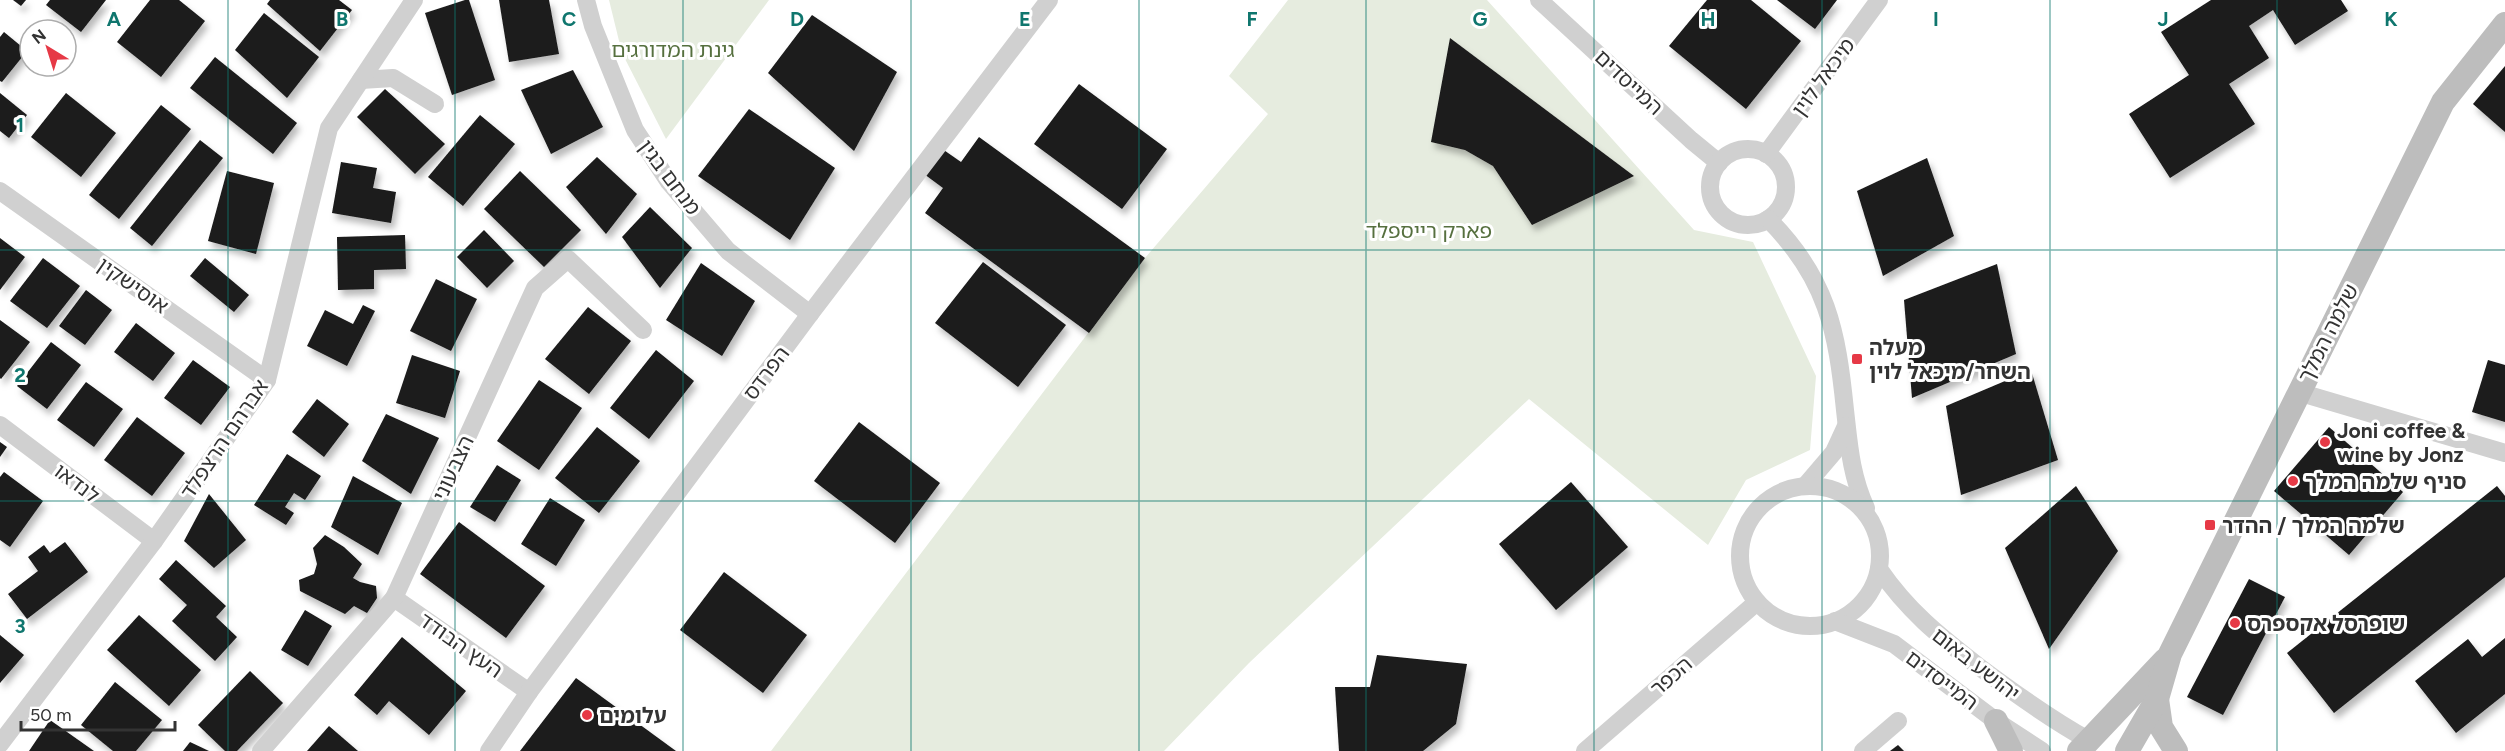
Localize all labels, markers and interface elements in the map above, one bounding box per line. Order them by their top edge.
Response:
text: A [107,7,122,31]
text: B [336,7,348,31]
text: C [562,7,576,31]
text: D [790,7,804,31]
text: E [1019,7,1031,31]
text: F [1246,7,1258,31]
text: G [1473,7,1488,31]
text: H [1701,7,1716,31]
text: I [1933,7,1939,31]
text: J [2157,7,2169,31]
text: K [2384,7,2398,31]
north arrow [18,18,78,78]
text: N [28,25,50,48]
street label: מיכאל לוין [1786,33,1860,121]
park label: גינת המדורגים [611,37,735,62]
street label: המייסדים [1590,44,1668,120]
text: 1 [16,113,24,137]
street label: מנחם בגין [634,135,706,220]
park label: פארק רייספלד [1366,218,1492,243]
street label: אוסישקין [93,252,173,318]
street label: שלמה המלך [2293,280,2363,386]
place label: מעלה השחר/מיכאל לוין [1869,335,2031,384]
street label: הפרדס [738,341,794,405]
marker: מעלה השחר/מיכאל לוין [1850,352,1864,366]
text: 2 [14,363,26,387]
street label: אברהם הרצפלד [175,375,273,503]
place label: Joni coffee & wine by Jonz [2337,418,2465,467]
street label: הצבעוני [427,431,479,505]
marker: Joni coffee & wine by Jonz [2318,435,2332,449]
street label: לנדאו [50,458,104,508]
place label: סניף שלמה המלך [2305,469,2466,494]
marker: סניף שלמה המלך [2286,474,2300,488]
place label: שלמה המלך / ההדר [2222,513,2405,538]
marker: שלמה המלך / ההדר [2203,518,2217,532]
street label: העץ הבודד [414,607,508,683]
place label: שופרסל אקספרס [2247,611,2405,636]
text: 3 [14,614,26,638]
marker: שופרסל אקספרס [2228,616,2242,630]
street label: יהושע באום [1927,622,2025,706]
street label: המייסדים [1901,645,1983,715]
street label: הכפר [1645,651,1697,701]
scale bar [21,694,176,732]
place label: עלומים [599,703,667,728]
text: 50 m [30,704,72,726]
marker: עלומים [580,708,594,722]

